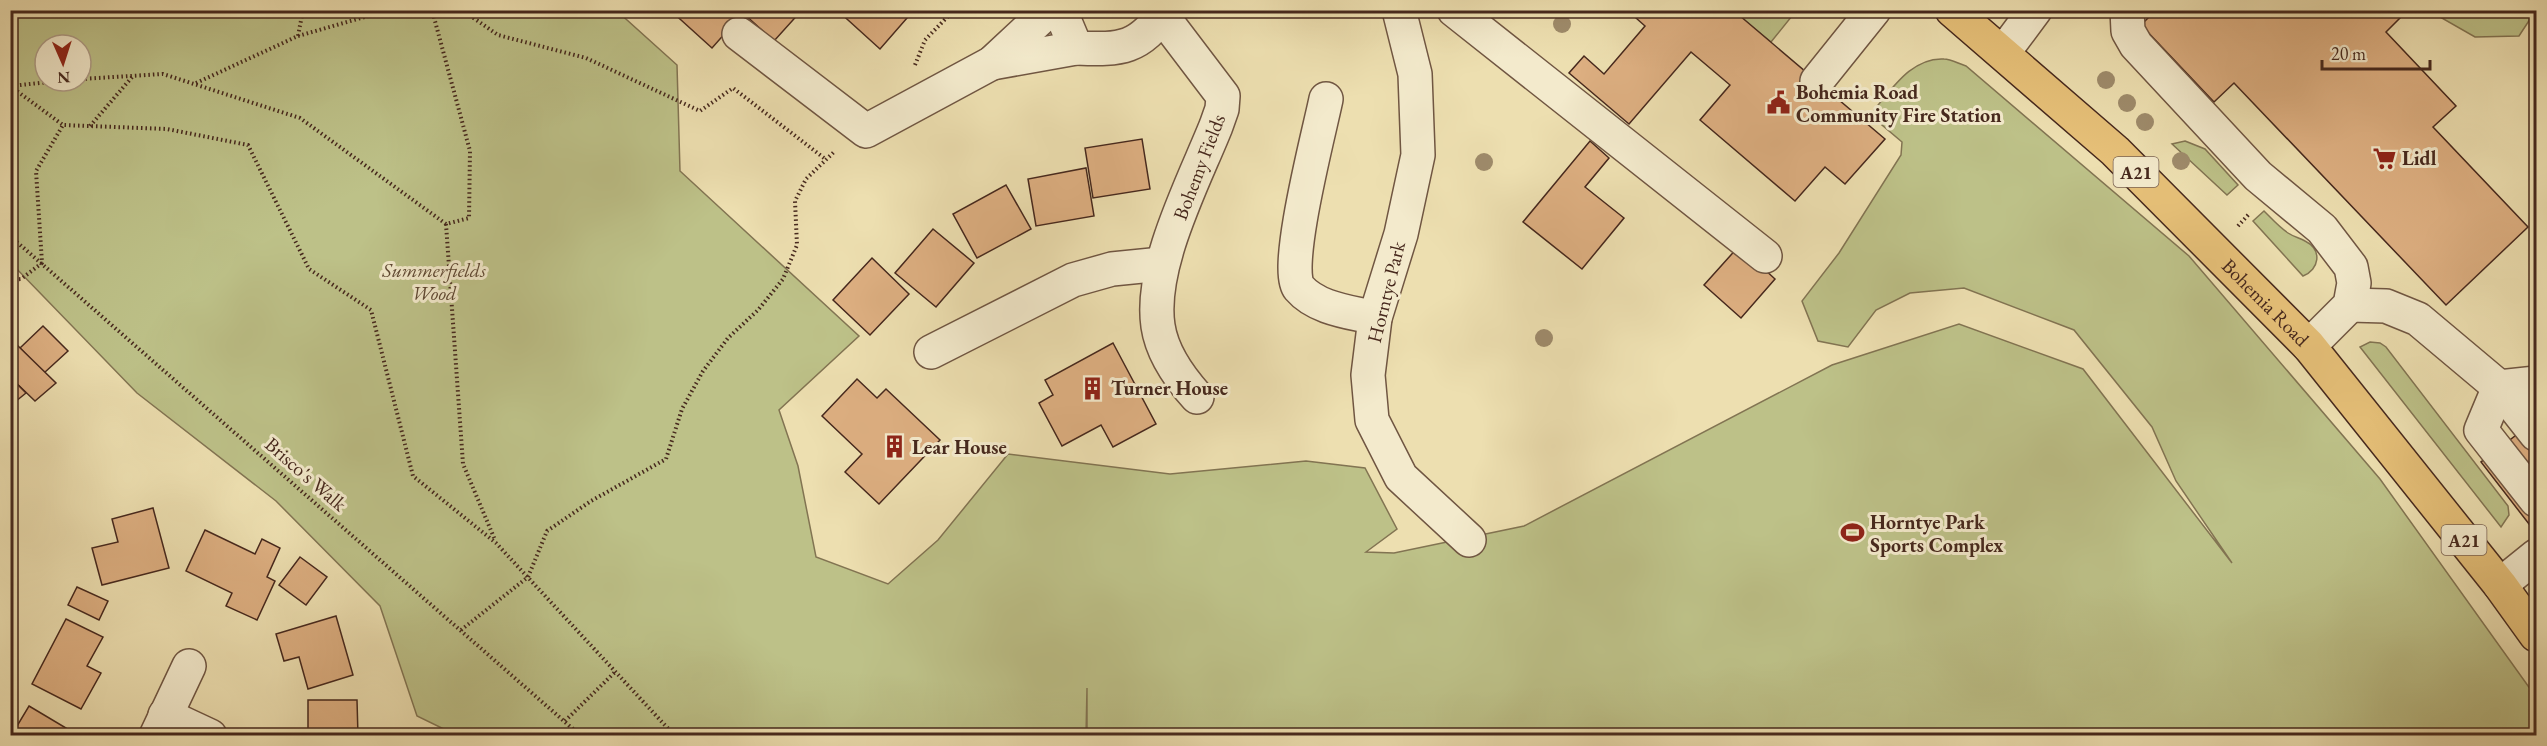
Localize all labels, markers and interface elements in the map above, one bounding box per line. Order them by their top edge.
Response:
north arrow [33,33,93,93]
scale bar [2322,33,2430,71]
text: 20 m [2331,42,2366,65]
text: N [57,67,71,88]
place label: Bohemia Road Community Fire Station [1796,79,2001,128]
public building icon: Bohemia Road Community Fire Station [1765,90,1791,116]
street label: Bohemy Fields [1167,110,1231,224]
supermarket icon: Lidl [2371,145,2397,171]
place label: Lidl [2402,145,2437,171]
road number: A21 [2114,157,2158,187]
street label: Horntye Park [1361,238,1411,345]
street label: Bohemia Road [2216,253,2316,352]
park label: Summerfields Wood [381,257,486,306]
building icon: Turner House [1080,375,1106,401]
place label: Turner House [1111,375,1228,401]
street label: Brisco's Walk [260,431,353,517]
building icon: Lear House [881,434,907,460]
place label: Lear House [912,434,1007,460]
place label: Horntye Park Sports Complex [1870,509,2003,558]
sports icon: Horntye Park Sports Complex [1839,520,1865,546]
road number: A21 [2442,525,2486,555]

